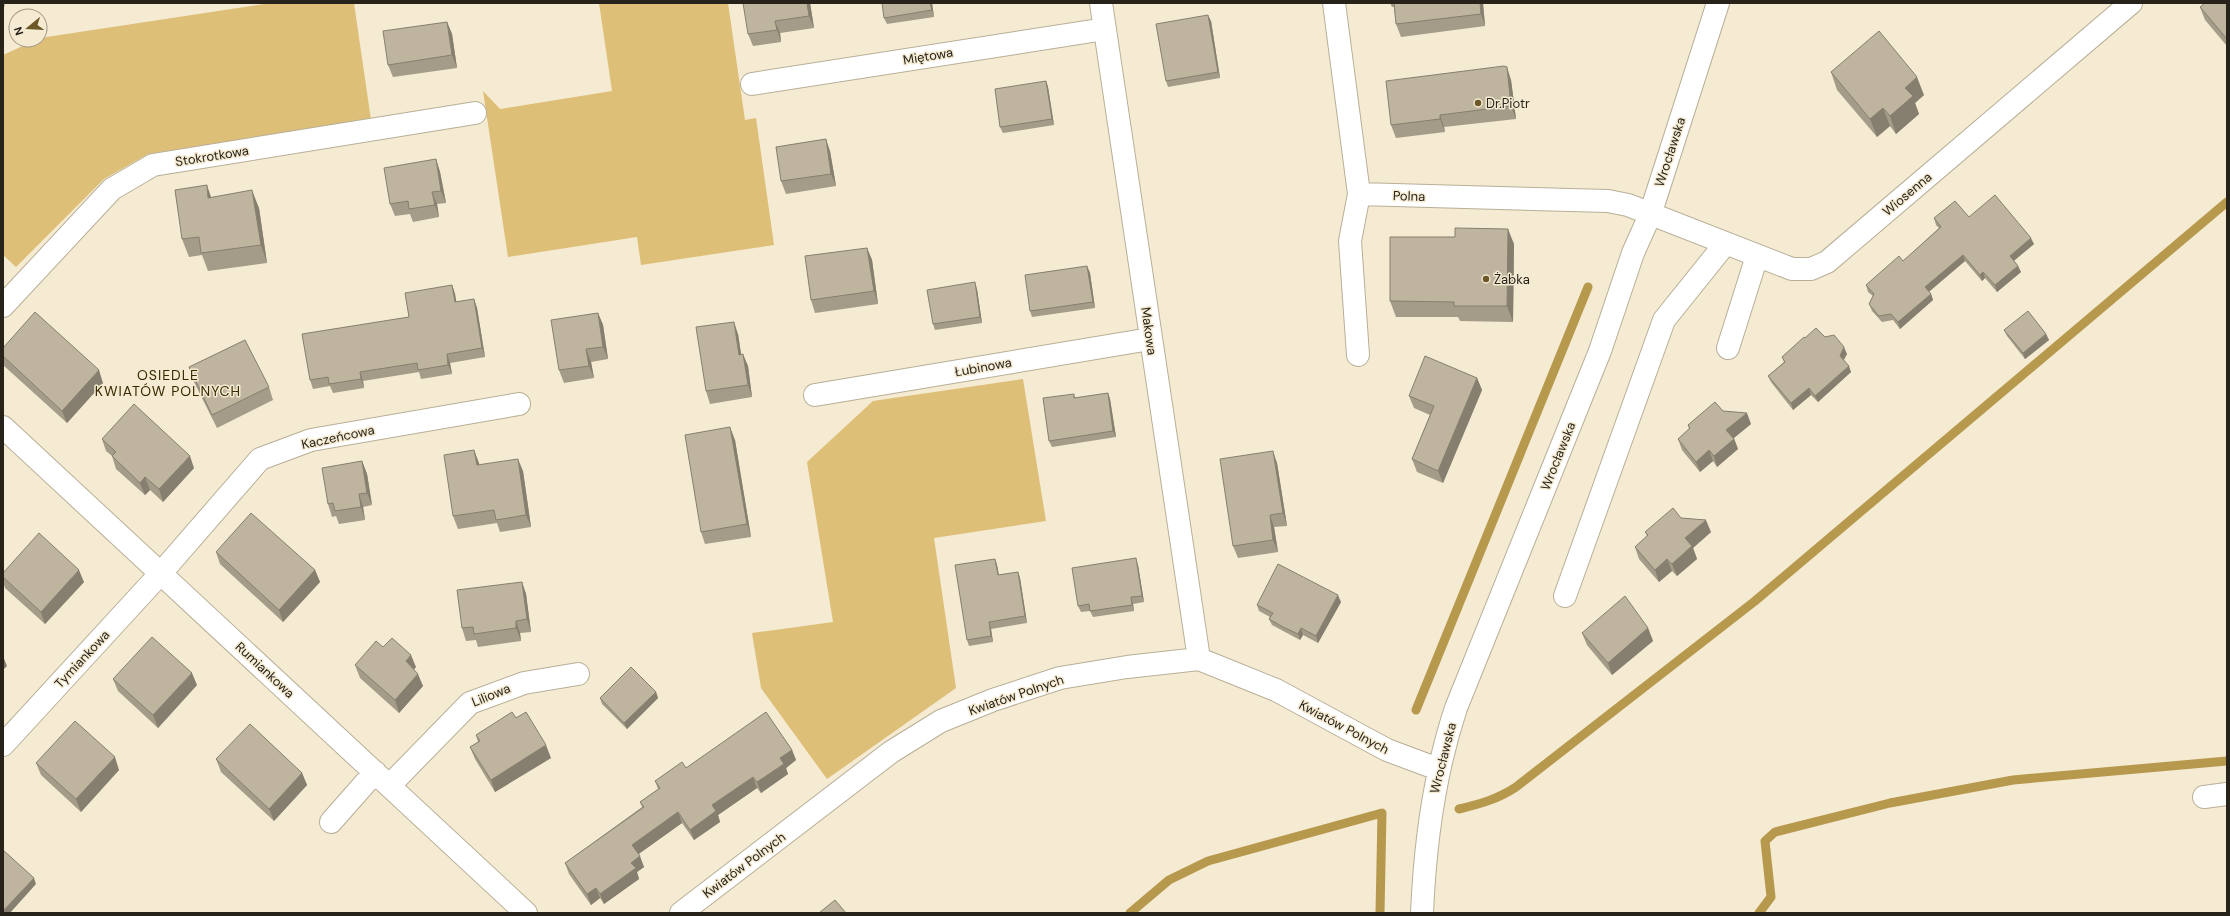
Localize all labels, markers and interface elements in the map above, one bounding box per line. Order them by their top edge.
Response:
north arrow [8,8,48,48]
text: N [11,25,26,37]
street label: Miętowa [902,44,954,68]
place label: Dr.Piotr [1486,95,1530,112]
marker: Dr.Piotr [1473,98,1483,108]
street label: Wrocławska [1651,115,1689,189]
street label: Stokrotkowa [174,142,250,170]
street label: Wiosenna [1879,168,1935,220]
street label: Polna [1393,187,1425,205]
place label: Żabka [1494,271,1530,288]
marker: Żabka [1481,274,1491,284]
street label: Makowa [1137,306,1161,356]
street label: Łubinowa [953,354,1013,380]
district label: OSIEDLE KWIATÓW POLNYCH [95,366,241,400]
street label: Wrocławska [1537,419,1579,493]
street label: Kaczeńcowa [300,421,376,453]
street label: Tymiankowa [51,626,113,692]
street label: Rumiankowa [232,638,298,702]
street label: Kwiatów Polnych [966,671,1066,719]
street label: Liliowa [469,680,513,710]
street label: Kwiatów Polnych [1296,696,1392,758]
street label: Wrocławska [1426,721,1460,795]
street label: Kwiatów Polnych [699,828,789,902]

